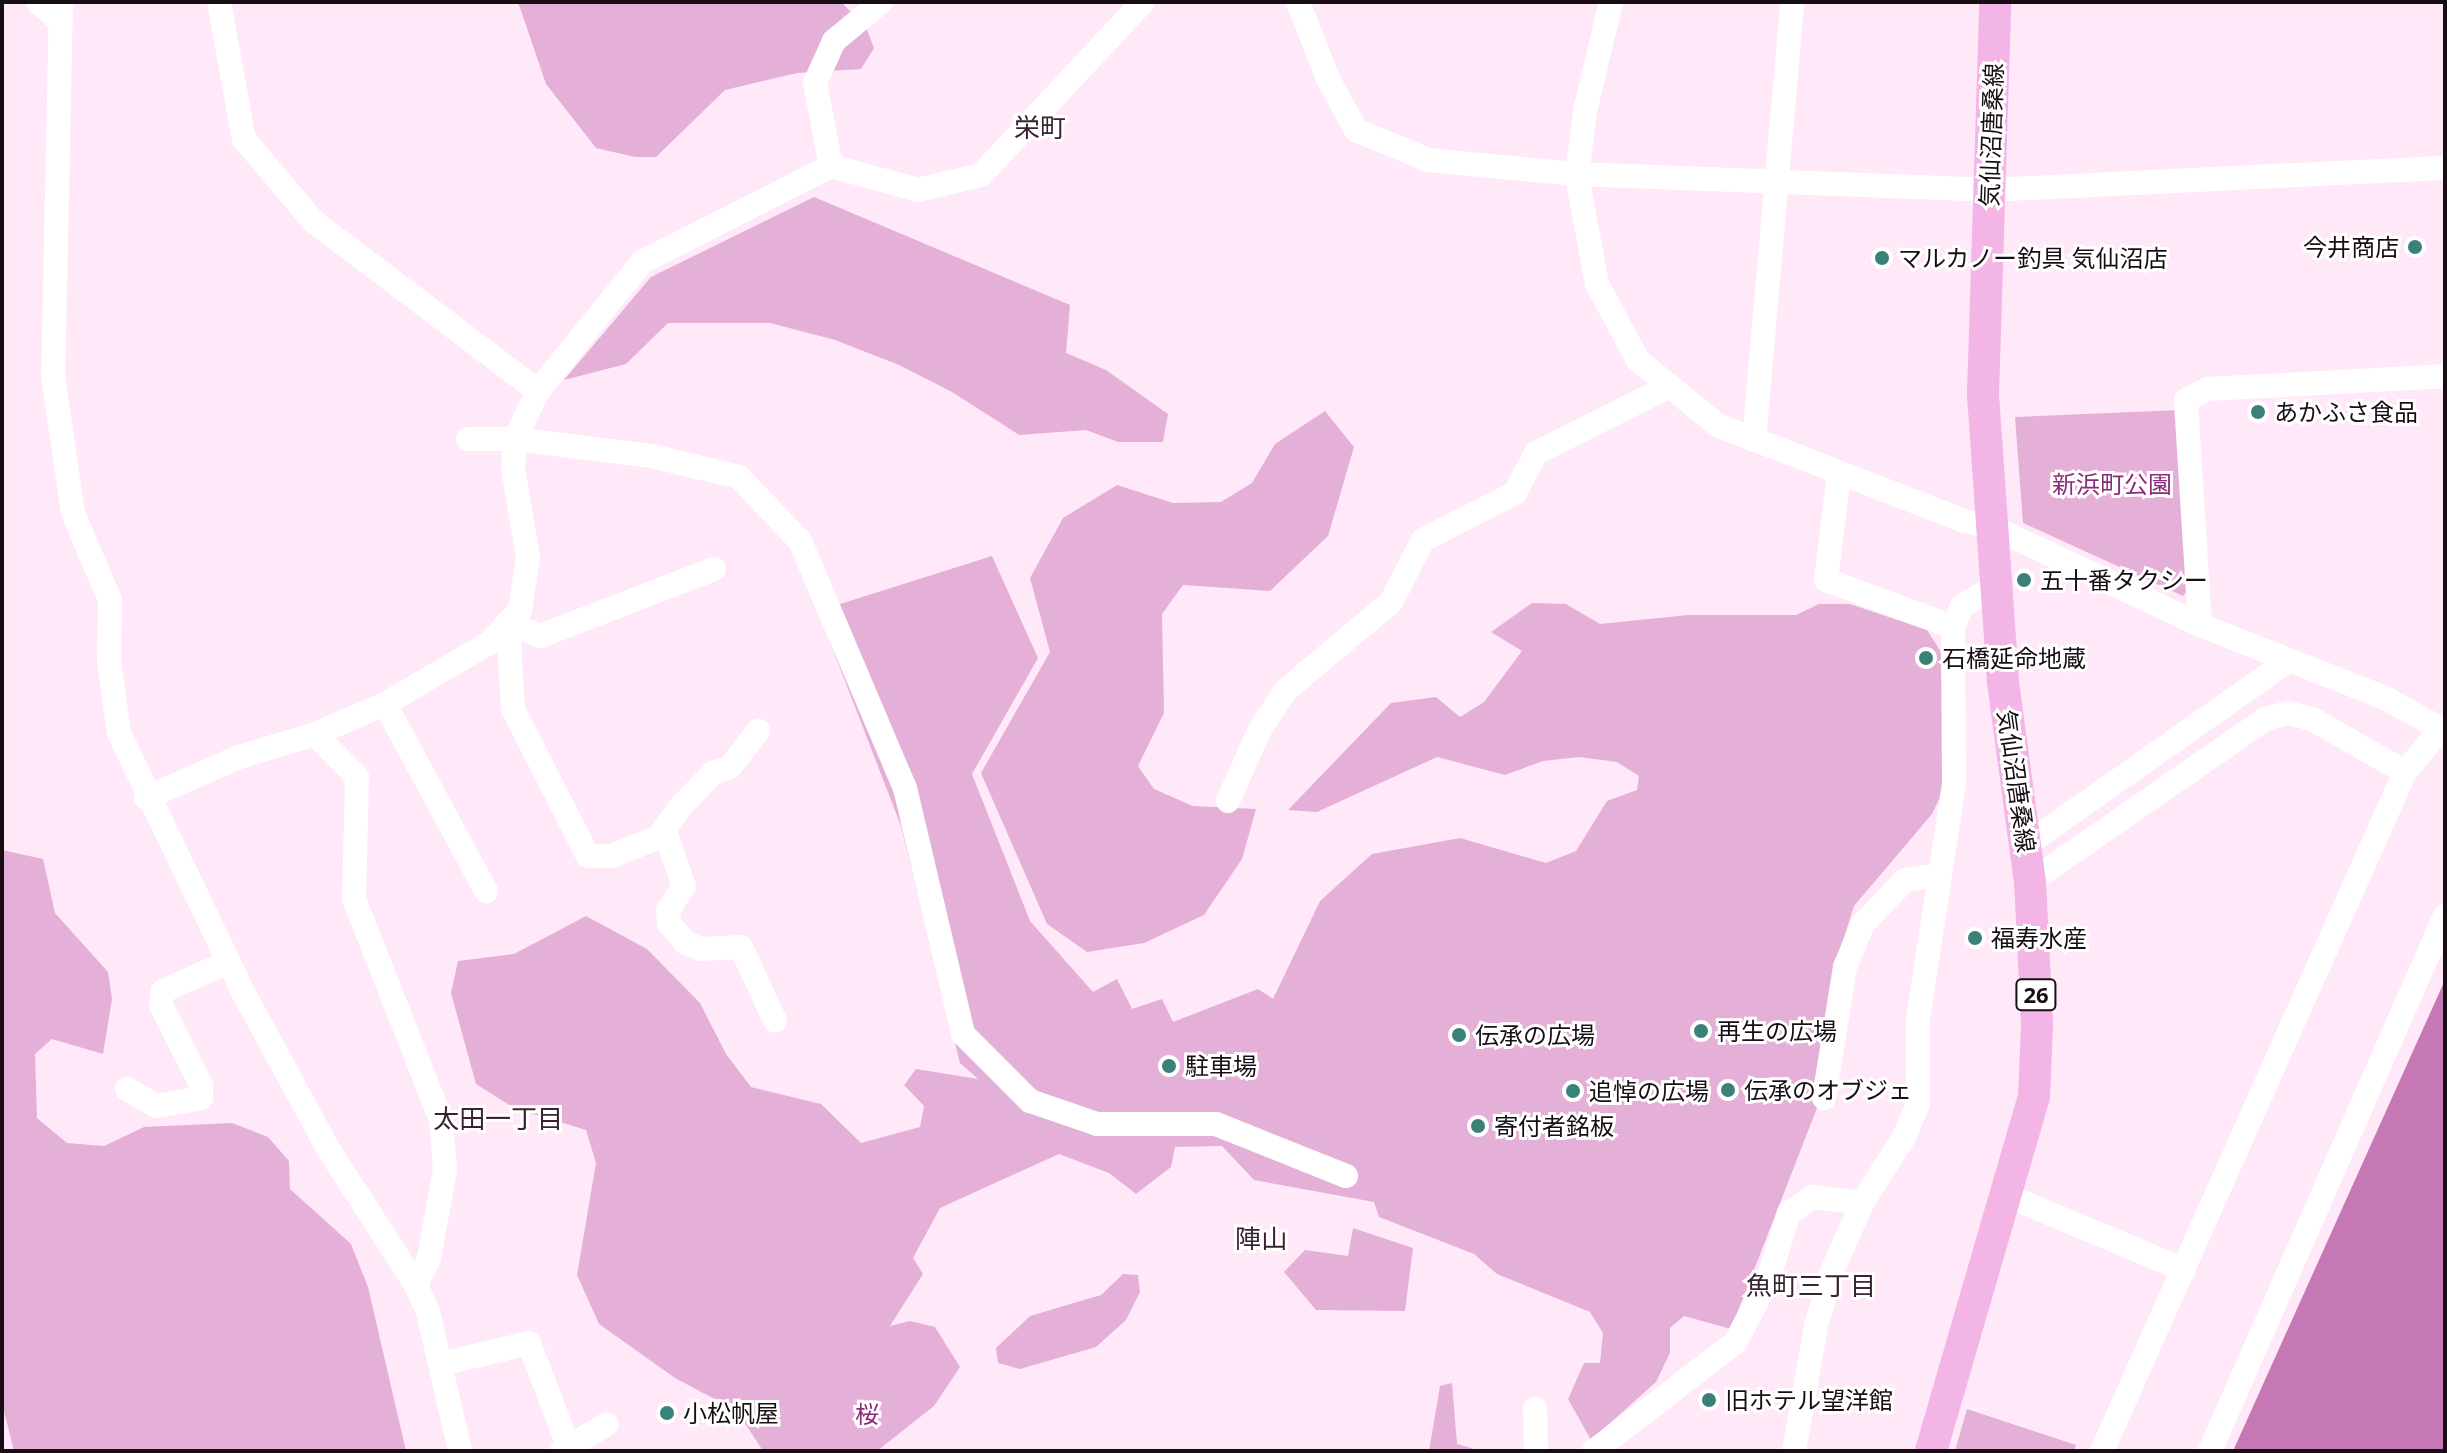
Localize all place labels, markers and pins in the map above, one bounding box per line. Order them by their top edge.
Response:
place label: 今井商店 [2303,233,2399,261]
marker: 今井商店 [2406,238,2424,256]
place label: マルカノー釣具 気仙沼店 [1898,244,2168,272]
marker: マルカノー釣具 気仙沼店 [1873,249,1891,267]
place label: あかふさ食品 [2274,398,2418,426]
marker: あかふさ食品 [2249,403,2267,421]
place label: 五十番タクシー [2040,566,2208,594]
marker: 五十番タクシー [2015,571,2033,589]
place label: 石橋延命地蔵 [1942,644,2086,672]
marker: 石橋延命地蔵 [1917,649,1935,667]
place label: 福寿水産 [1991,924,2087,952]
marker: 福寿水産 [1966,929,1984,947]
place label: 再生の広場 [1717,1017,1837,1045]
place label: 伝承の広場 [1475,1021,1595,1049]
marker: 再生の広場 [1692,1022,1710,1040]
marker: 伝承の広場 [1450,1026,1468,1044]
place label: 駐車場 [1185,1052,1257,1080]
marker: 駐車場 [1160,1057,1178,1075]
place label: 伝承のオブジェ [1744,1076,1912,1104]
place label: 追悼の広場 [1589,1077,1709,1105]
marker: 伝承のオブジェ [1719,1081,1737,1099]
marker: 追悼の広場 [1564,1082,1582,1100]
place label: 寄付者銘板 [1494,1112,1614,1140]
marker: 寄付者銘板 [1469,1117,1487,1135]
place label: 旧ホテル望洋館 [1725,1386,1893,1414]
marker: 旧ホテル望洋館 [1700,1391,1718,1409]
place label: 小松帆屋 [683,1399,779,1427]
marker: 小松帆屋 [658,1404,676,1422]

